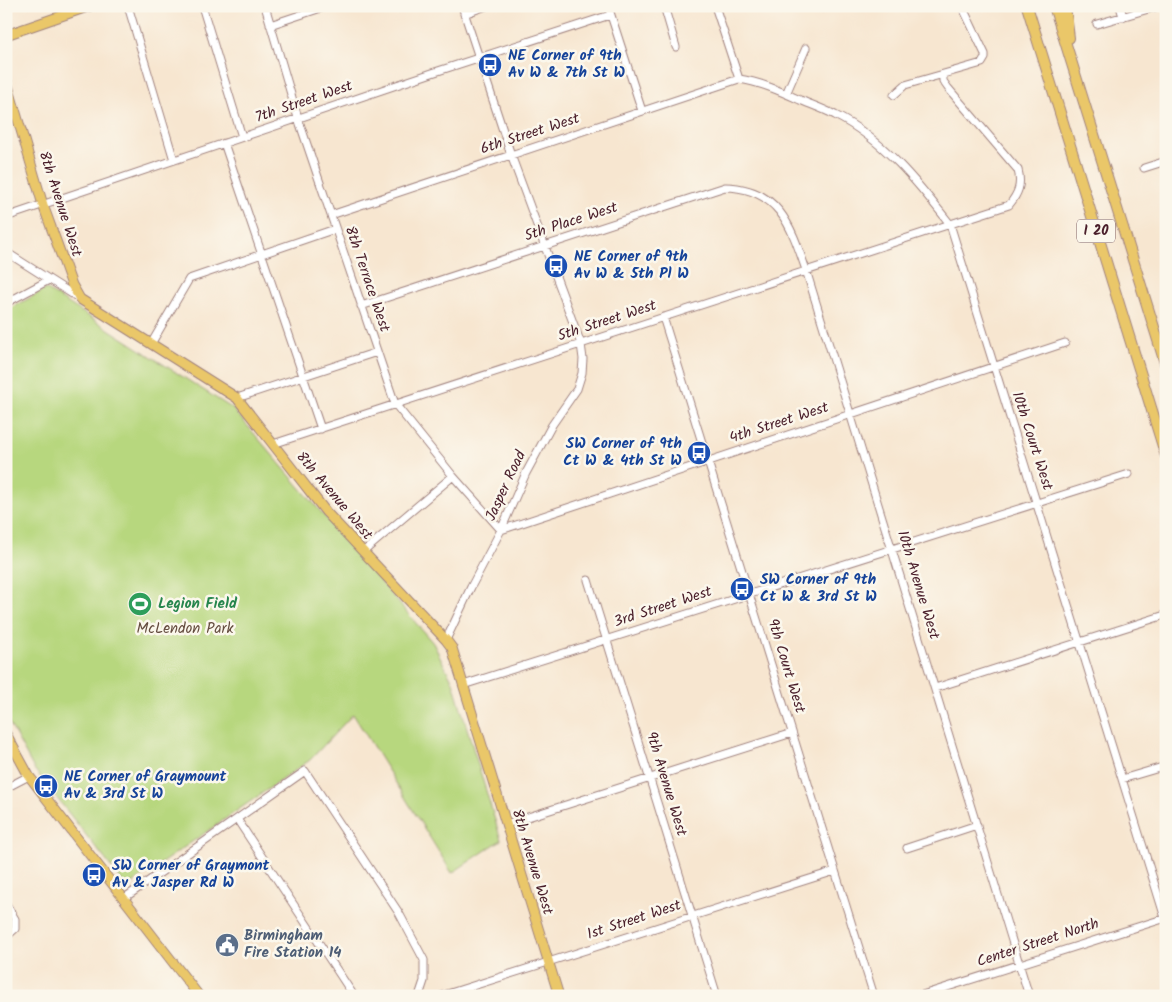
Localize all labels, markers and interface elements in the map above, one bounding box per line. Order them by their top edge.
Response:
place label: NE Corner of 9th Av W & 7th St W [508,44,626,85]
bus stop icon: NE Corner of 9th Av W & 7th St W [477,52,503,78]
street label: 7th Street West [252,74,356,130]
street label: 6th Street West [477,107,583,161]
street label: 8th Avenue West [32,148,88,260]
street label: 5th Place West [521,196,621,248]
road number: I 20 [1077,220,1115,242]
street label: 8th Terrace West [338,223,396,335]
place label: NE Corner of 9th Av W & 5th Pl W [574,245,689,286]
bus stop icon: NE Corner of 9th Av W & 5th Pl W [543,253,569,279]
street label: 5th Street West [554,294,660,348]
street label: 10th Court West [1005,389,1059,494]
street label: 4th Street West [726,396,832,450]
place label: SW Corner of 9th Ct W & 4th St W [563,432,682,473]
bus stop icon: SW Corner of 9th Ct W & 4th St W [686,440,712,466]
street label: 8th Avenue West [290,446,379,546]
street label: Jasper Road [479,446,533,525]
street label: 10th Avenue West [890,527,946,643]
place label: SW Corner of 9th Ct W & 3rd St W [760,568,877,609]
bus stop icon: SW Corner of 9th Ct W & 3rd St W [729,576,755,602]
street label: 3rd Street West [611,580,715,634]
sports icon: Legion Field [127,591,153,617]
place label: Legion Field [158,592,238,616]
street label: 9th Court West [760,616,812,716]
park label: McLendon Park [137,617,234,641]
street label: 9th Avenue West [639,729,693,839]
place label: NE Corner of Graymount Av & 3rd St W [64,765,227,806]
bus stop icon: NE Corner of Graymount Av & 3rd St W [33,773,59,799]
street label: 8th Avenue West [504,806,560,918]
place label: SW Corner of Graymont Av & Jasper Rd W [112,854,270,895]
bus stop icon: SW Corner of Graymont Av & Jasper Rd W [81,862,107,888]
street label: 1st Street West [584,893,684,947]
street label: Center Street North [974,912,1102,974]
place label: Birmingham Fire Station 14 [244,924,342,965]
public building icon: Birmingham Fire Station 14 [214,932,240,958]

